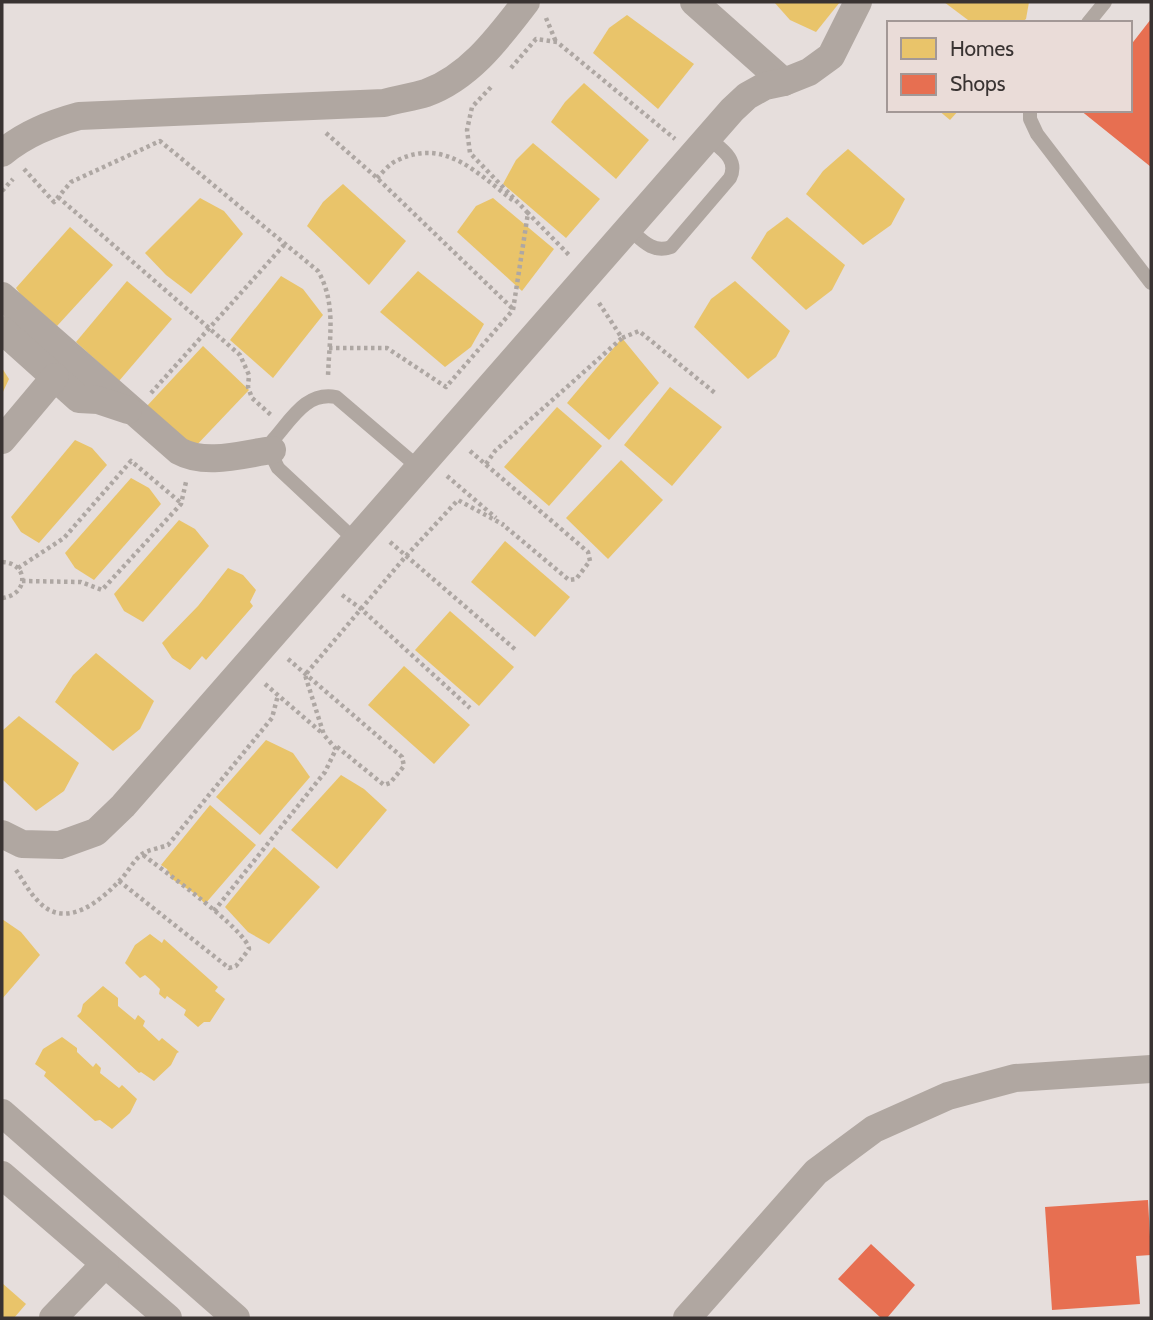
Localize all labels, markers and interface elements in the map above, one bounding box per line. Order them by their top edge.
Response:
legend [887,21,1132,112]
text: Homes [950,36,1014,61]
text: Shops [950,71,1006,96]

